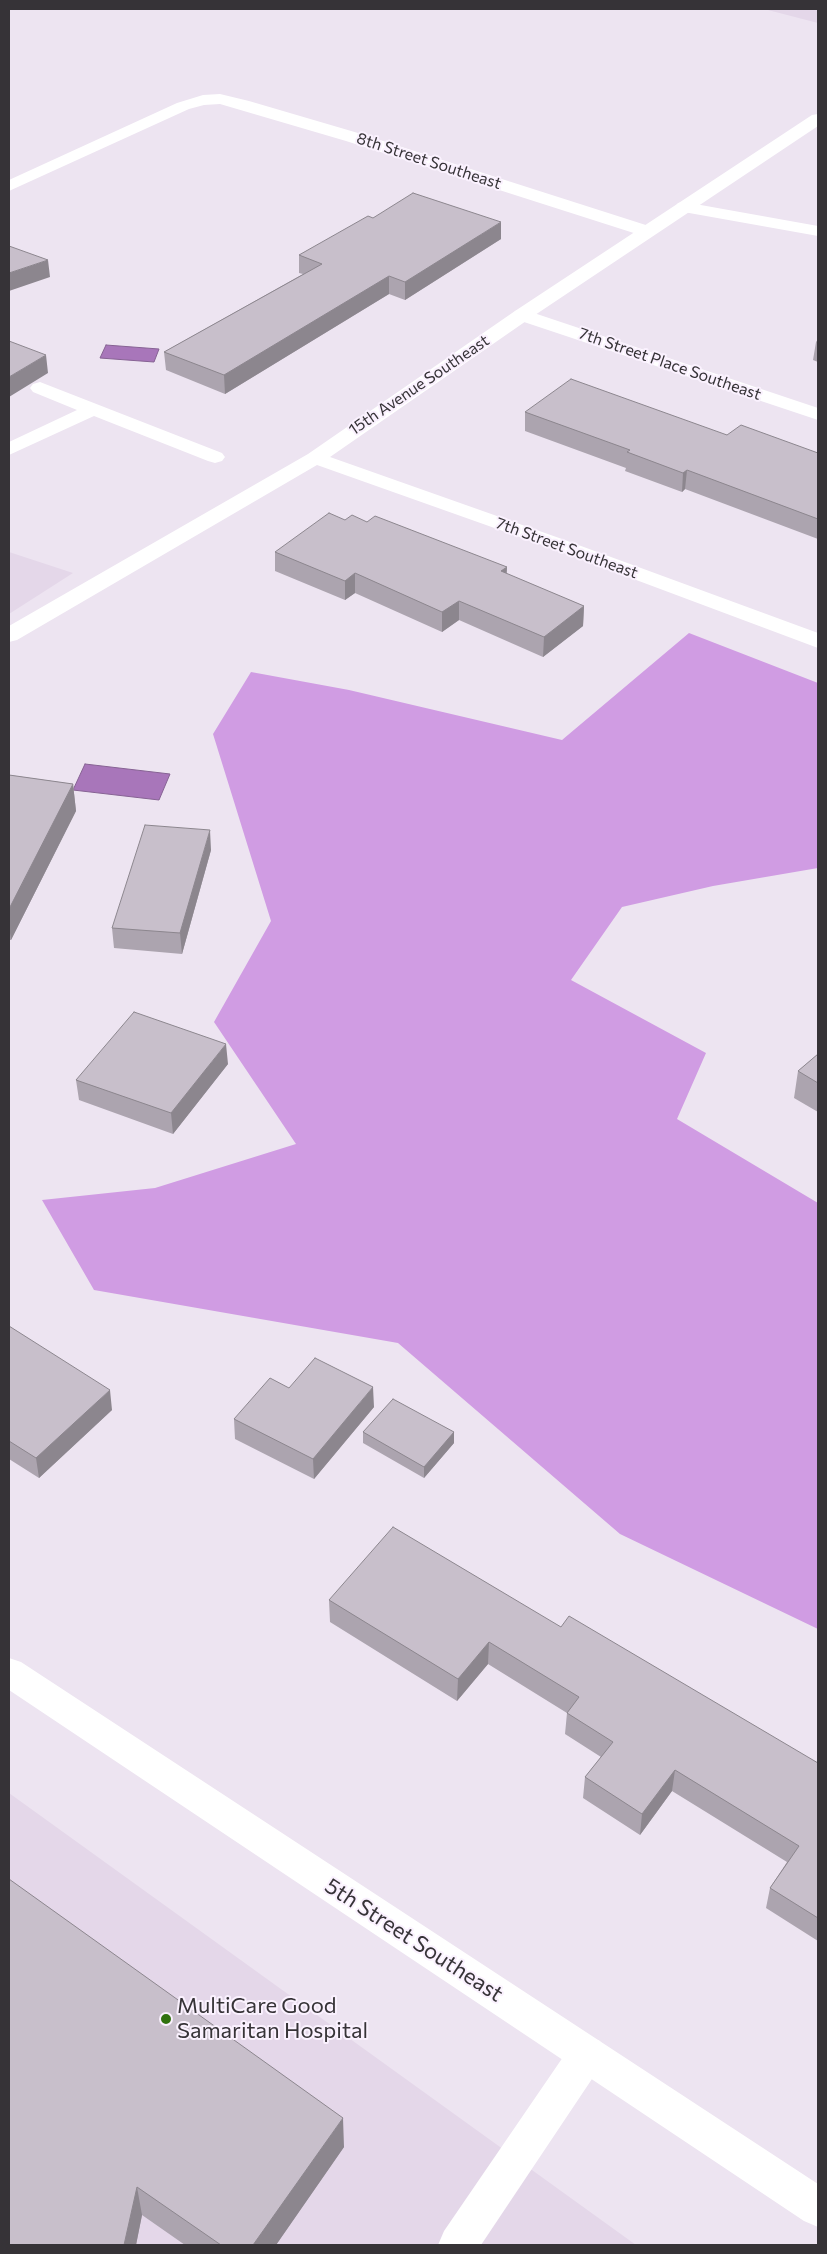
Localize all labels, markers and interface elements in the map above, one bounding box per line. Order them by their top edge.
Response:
street label: 8th Street Southeast [354,129,504,193]
street label: 7th Street Place Southeast [576,324,764,404]
street label: 15th Avenue Southeast [345,331,493,439]
street label: 7th Street Southeast [493,513,641,583]
street label: 5th Street Southeast [320,1873,508,2007]
place label: MultiCare Good Samaritan Hospital [177,1993,368,2044]
marker: MultiCare Good Samaritan Hospital [159,2012,173,2026]

